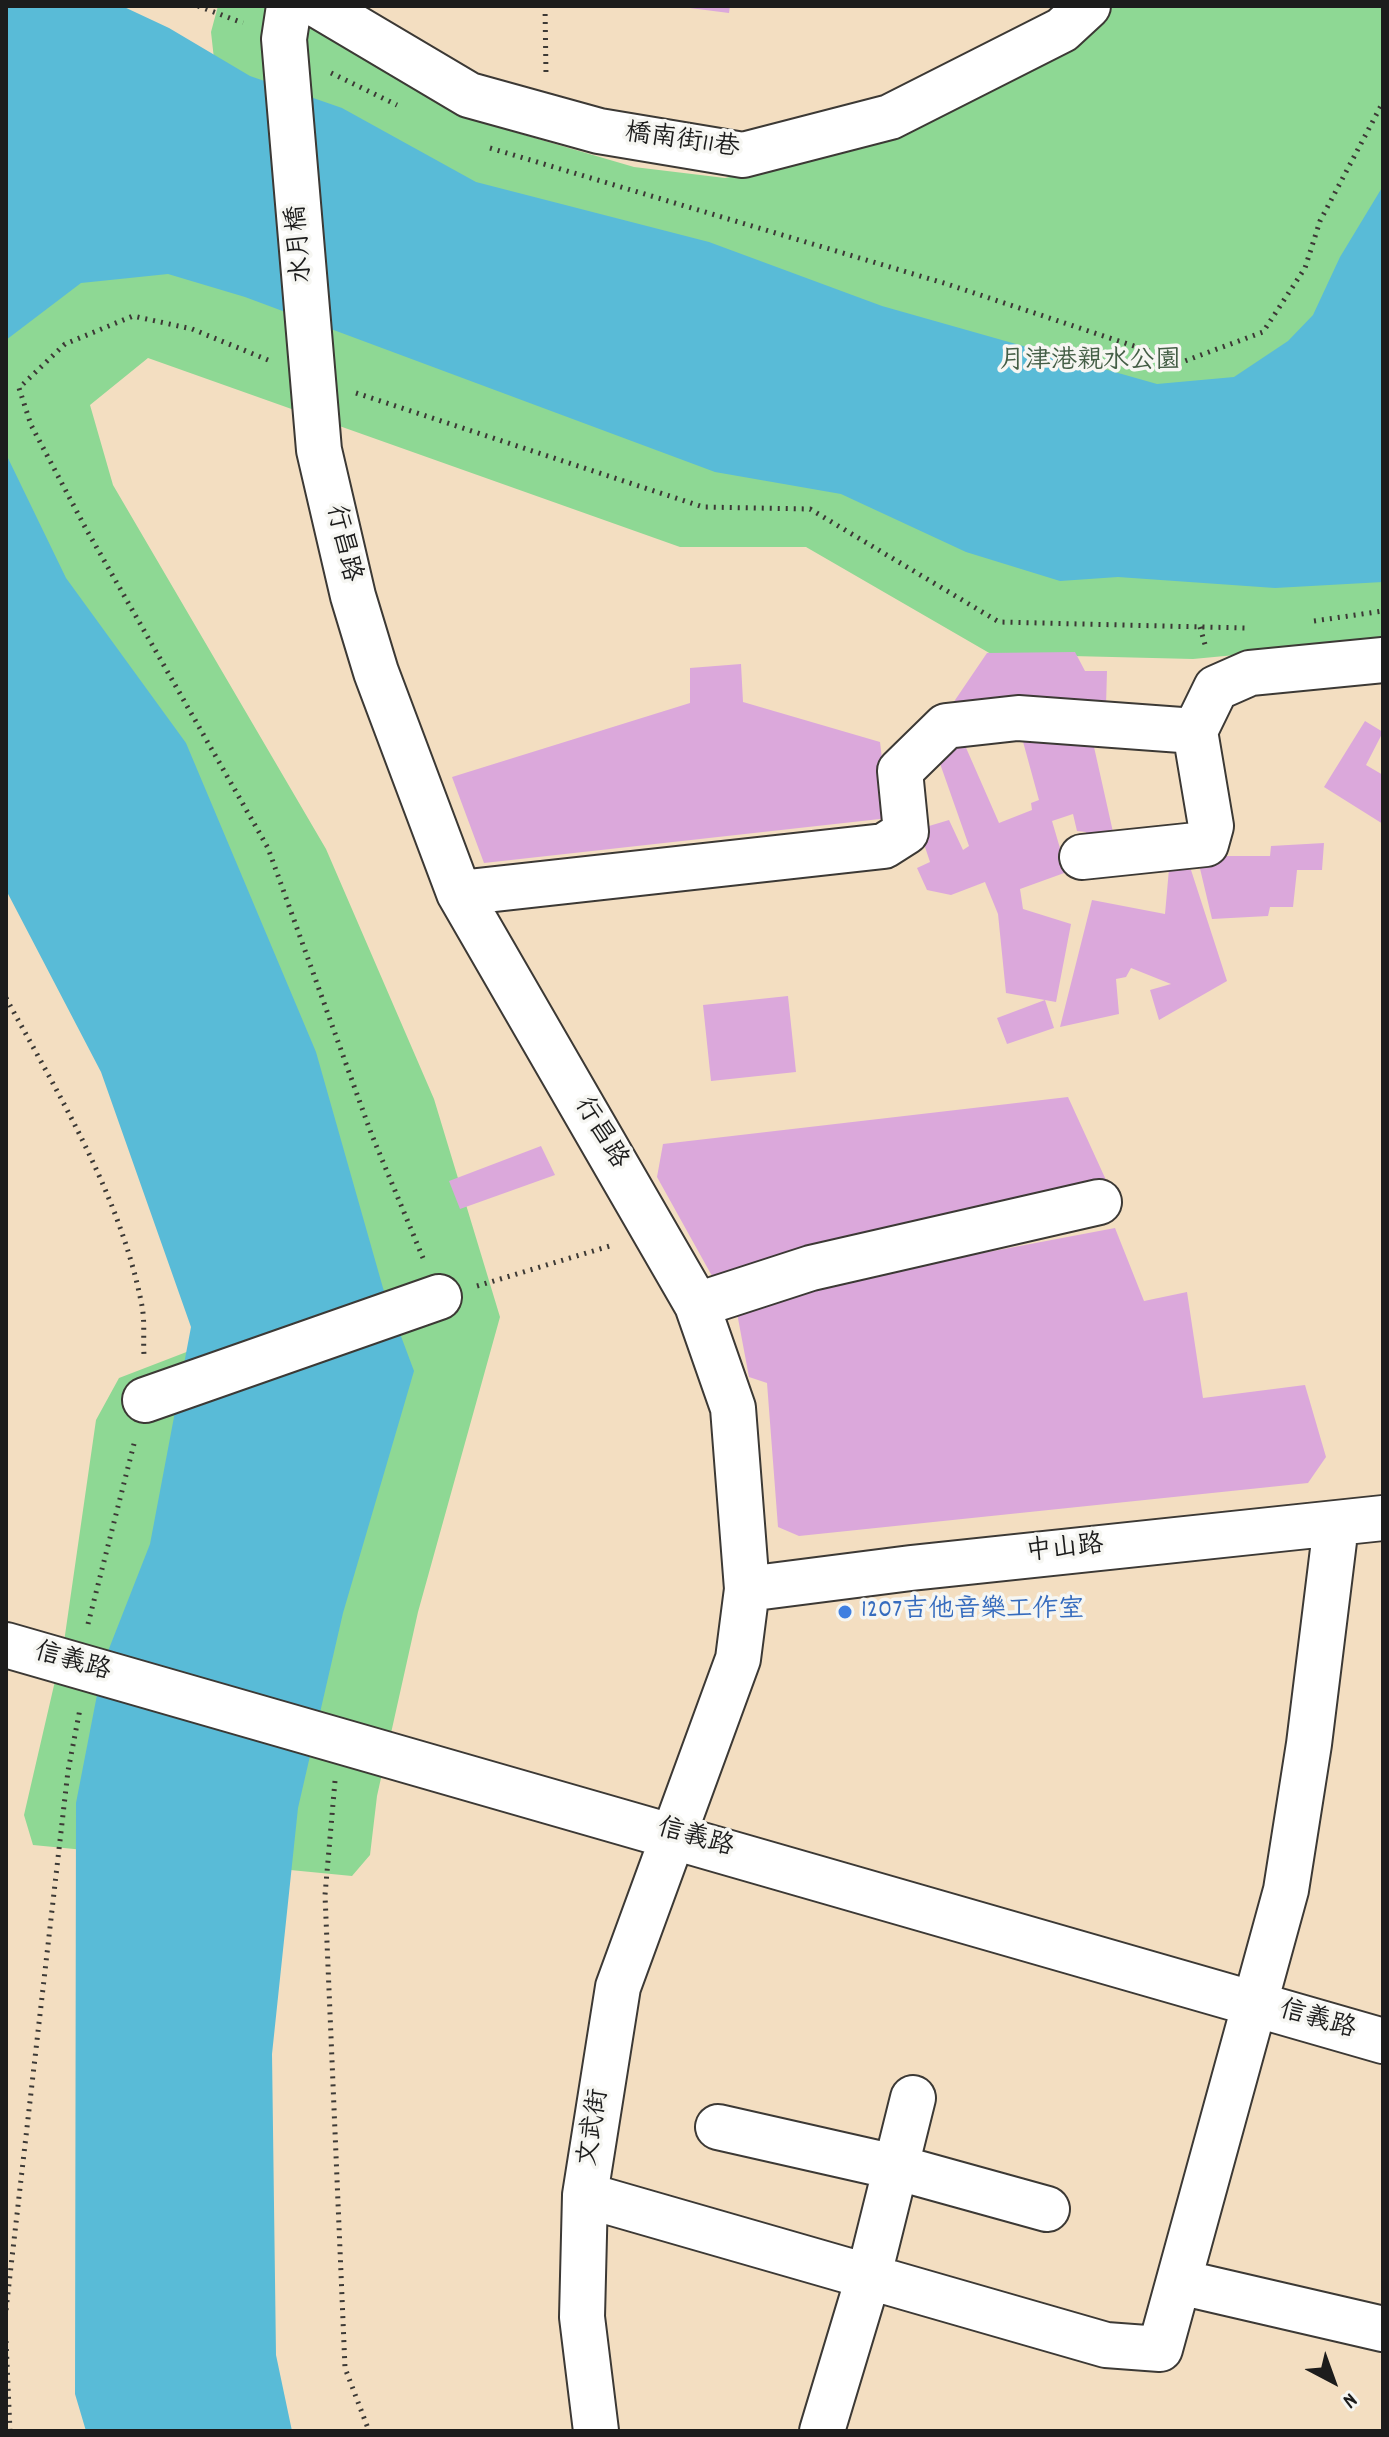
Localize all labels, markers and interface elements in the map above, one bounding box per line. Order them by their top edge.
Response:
street label: 橋南街11巷 [623,120,741,166]
street label: 水月橋 [283,204,321,284]
park label: 月津港親水公園 [999,347,1181,379]
street label: 行昌路 [317,502,365,586]
street label: 行昌路 [566,1093,632,1175]
street label: 中山路 [1025,1531,1105,1571]
place label: 1207吉他音樂工作室 [861,1596,1084,1628]
marker: 1207吉他音樂工作室 [836,1603,854,1621]
street label: 信義路 [30,1638,114,1690]
street label: 信義路 [653,1814,737,1866]
street label: 信義路 [1275,1996,1359,2048]
street label: 文武街 [574,2087,618,2169]
north arrow [1293,2341,1373,2421]
text: N [1335,2384,1363,2415]

